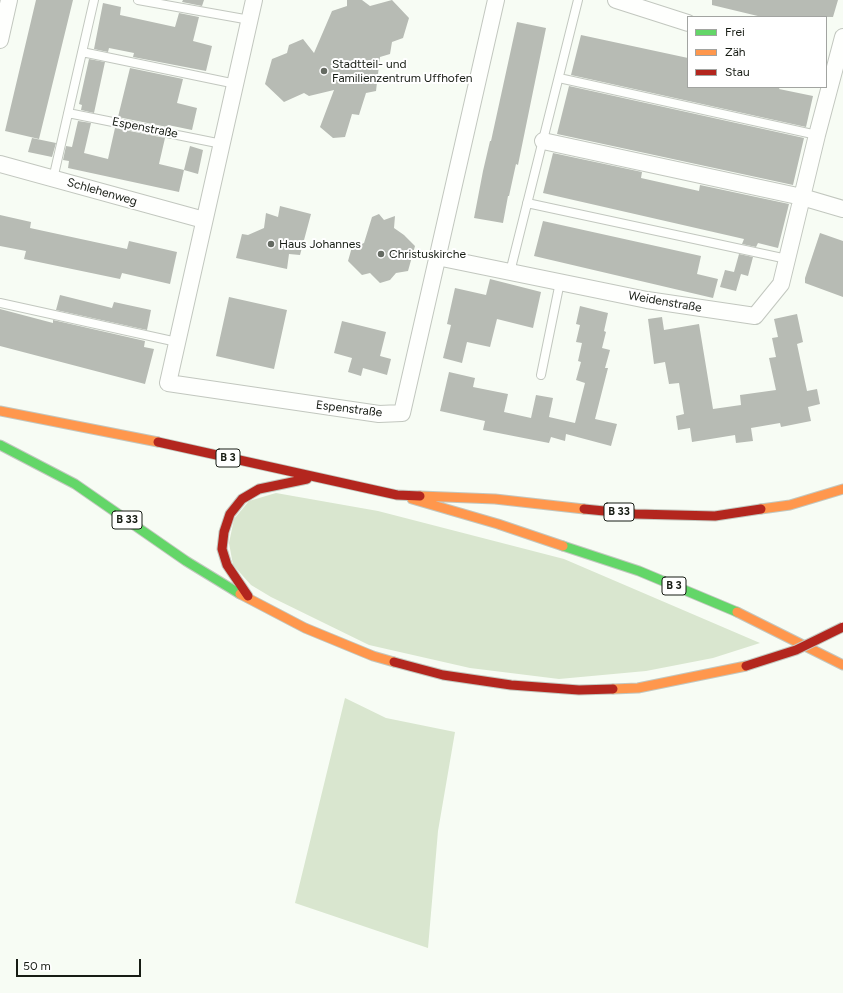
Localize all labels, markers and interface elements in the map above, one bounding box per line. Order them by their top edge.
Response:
legend [687,16,827,88]
text: Frei [725,25,745,39]
text: Zäh [725,45,746,59]
place label: Stadtteil- und Familienzentrum Uffhofen [332,57,472,85]
text: Stau [725,65,750,79]
marker: Stadtteil- und Familienzentrum Uffhofen [319,66,329,76]
street label: Espenstraße [111,115,179,141]
street label: Schlehenweg [65,175,139,209]
place label: Haus Johannes [279,237,361,251]
marker: Haus Johannes [266,239,276,249]
place label: Christuskirche [389,247,466,261]
marker: Christuskirche [376,249,386,259]
street label: Weidenstraße [627,288,703,316]
street label: Espenstraße [315,398,383,420]
road number: B 3 [216,449,240,467]
road number: B 33 [604,503,634,521]
road number: B 33 [112,511,142,529]
road number: B 3 [662,577,686,595]
scale bar [18,951,143,977]
text: 50 m [23,959,51,973]

